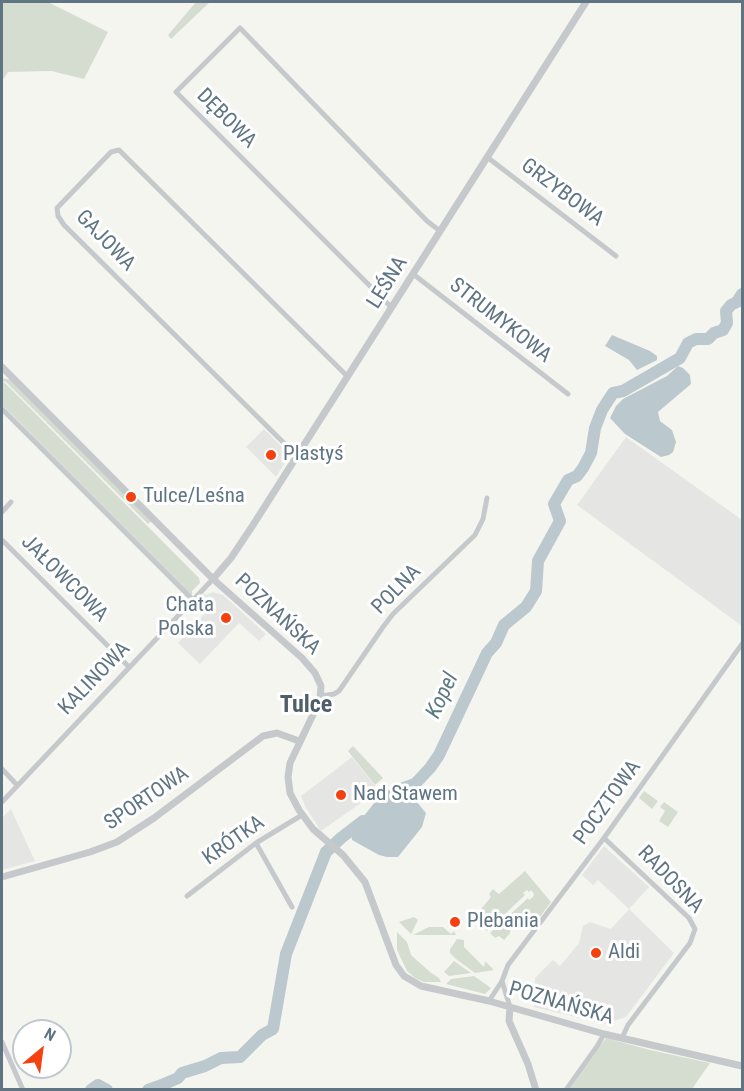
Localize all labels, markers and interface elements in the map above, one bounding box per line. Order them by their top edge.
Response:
street label: DĘBOWA [191,84,261,154]
street label: GRZYBOWA [516,154,608,232]
street label: GAJOWA [70,205,140,277]
street label: LEŚNA [362,252,414,314]
street label: STRUMYKOWA [444,273,556,369]
place label: Plastyś [283,442,344,468]
marker: Plastyś [264,448,278,462]
place label: Tulce/Leśna [143,484,245,510]
marker: Tulce/Leśna [124,490,138,504]
street label: JAŁOWCOWA [15,530,113,628]
street label: POLNA [367,560,427,620]
street label: POZNAŃSKA [229,569,325,661]
place label: Chata Polska [158,593,214,643]
marker: Chata Polska [219,611,233,625]
street label: KALINOWA [54,637,136,721]
water label: Kopel [421,669,465,723]
district label: Tulce [280,692,332,720]
street label: POCZTOWA [569,756,647,850]
street label: SPORTOWA [100,762,194,836]
place label: Nad Stawem [353,782,458,808]
marker: Nad Stawem [334,788,348,802]
street label: KRÓTKA [198,811,270,871]
street label: RADOSNA [632,841,708,919]
place label: Plebania [467,909,539,935]
marker: Plebania [448,915,462,929]
place label: Aldi [608,940,640,966]
marker: Aldi [589,946,603,960]
street label: POZNAŃSKA [506,977,616,1031]
north arrow [12,1019,72,1079]
text: N [41,1024,59,1045]

